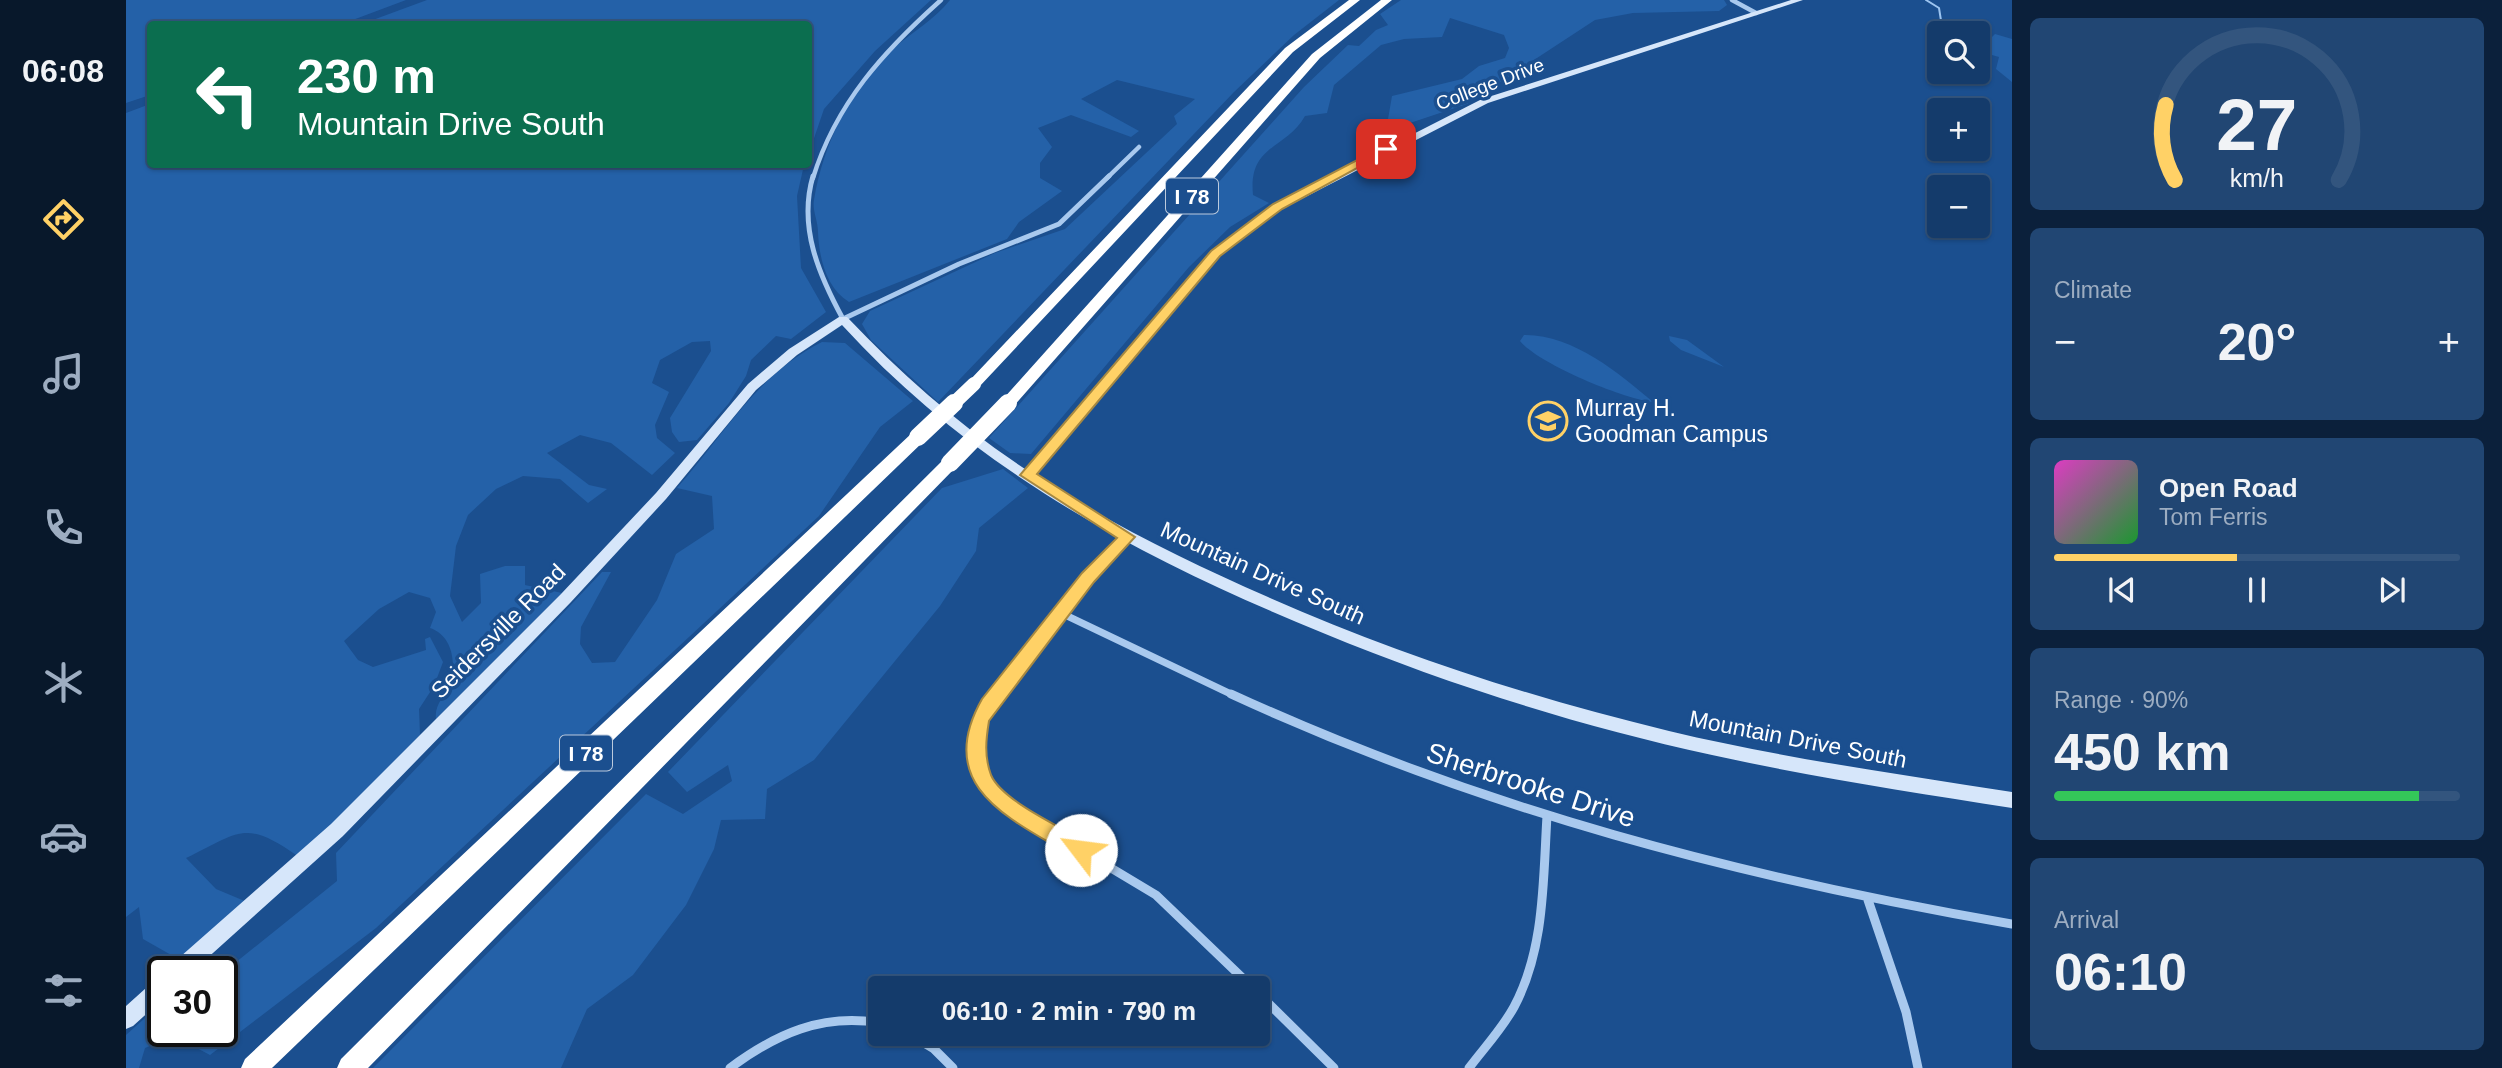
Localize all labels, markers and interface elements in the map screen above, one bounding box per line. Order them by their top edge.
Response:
map controls [1927,21,1990,238]
button: search [1927,21,1990,84]
icon: left [182,49,273,140]
text: 230 m [297,49,436,103]
text: 06:08 [22,53,104,89]
street label: College Drive [1433,54,1547,114]
text: 27 [2217,84,2297,165]
button: + [1927,98,1990,161]
text: Mountain Drive South [297,106,605,142]
pin [1356,119,1416,179]
icon: arrive [1367,130,1405,168]
text: km/h [2230,164,2284,192]
button: − [1927,175,1990,238]
road number: I 78 [1166,178,1218,214]
icon: directions [39,195,88,244]
text: Climate [2054,277,2132,303]
text: 20° [2218,313,2296,371]
text: − [2054,321,2076,363]
text: + [2438,321,2460,363]
icon: music [39,349,88,398]
place label: Murray H. Goodman Campus [1575,395,1768,447]
school or university icon: Murray H. Goodman Campus [1527,400,1569,442]
text: Open Road [2159,473,2298,503]
icon: phone [39,503,88,552]
text: Tom Ferris [2159,504,2268,530]
street label: Mountain Drive South [1157,516,1369,630]
street label: Seidersville Road [426,559,570,703]
icon: previous [2103,571,2141,609]
icon: pause [2238,571,2276,609]
icon: next [2373,571,2411,609]
icon: climate [39,658,88,707]
text: Range · 90% [2054,687,2188,713]
street label: Mountain Drive South [1687,705,1909,773]
text: 450 km [2054,723,2230,781]
road number: I 78 [560,736,612,770]
street label: Sherbrooke Drive [1423,737,1639,833]
icon: car [39,812,88,861]
position arrow [1044,813,1118,887]
text: Arrival [2054,907,2119,933]
text: 06:10 [2054,943,2187,1001]
speed limit sign: 30 [147,956,238,1047]
icon: filters [39,966,88,1015]
text: 06:10 · 2 min · 790 m [942,996,1196,1026]

